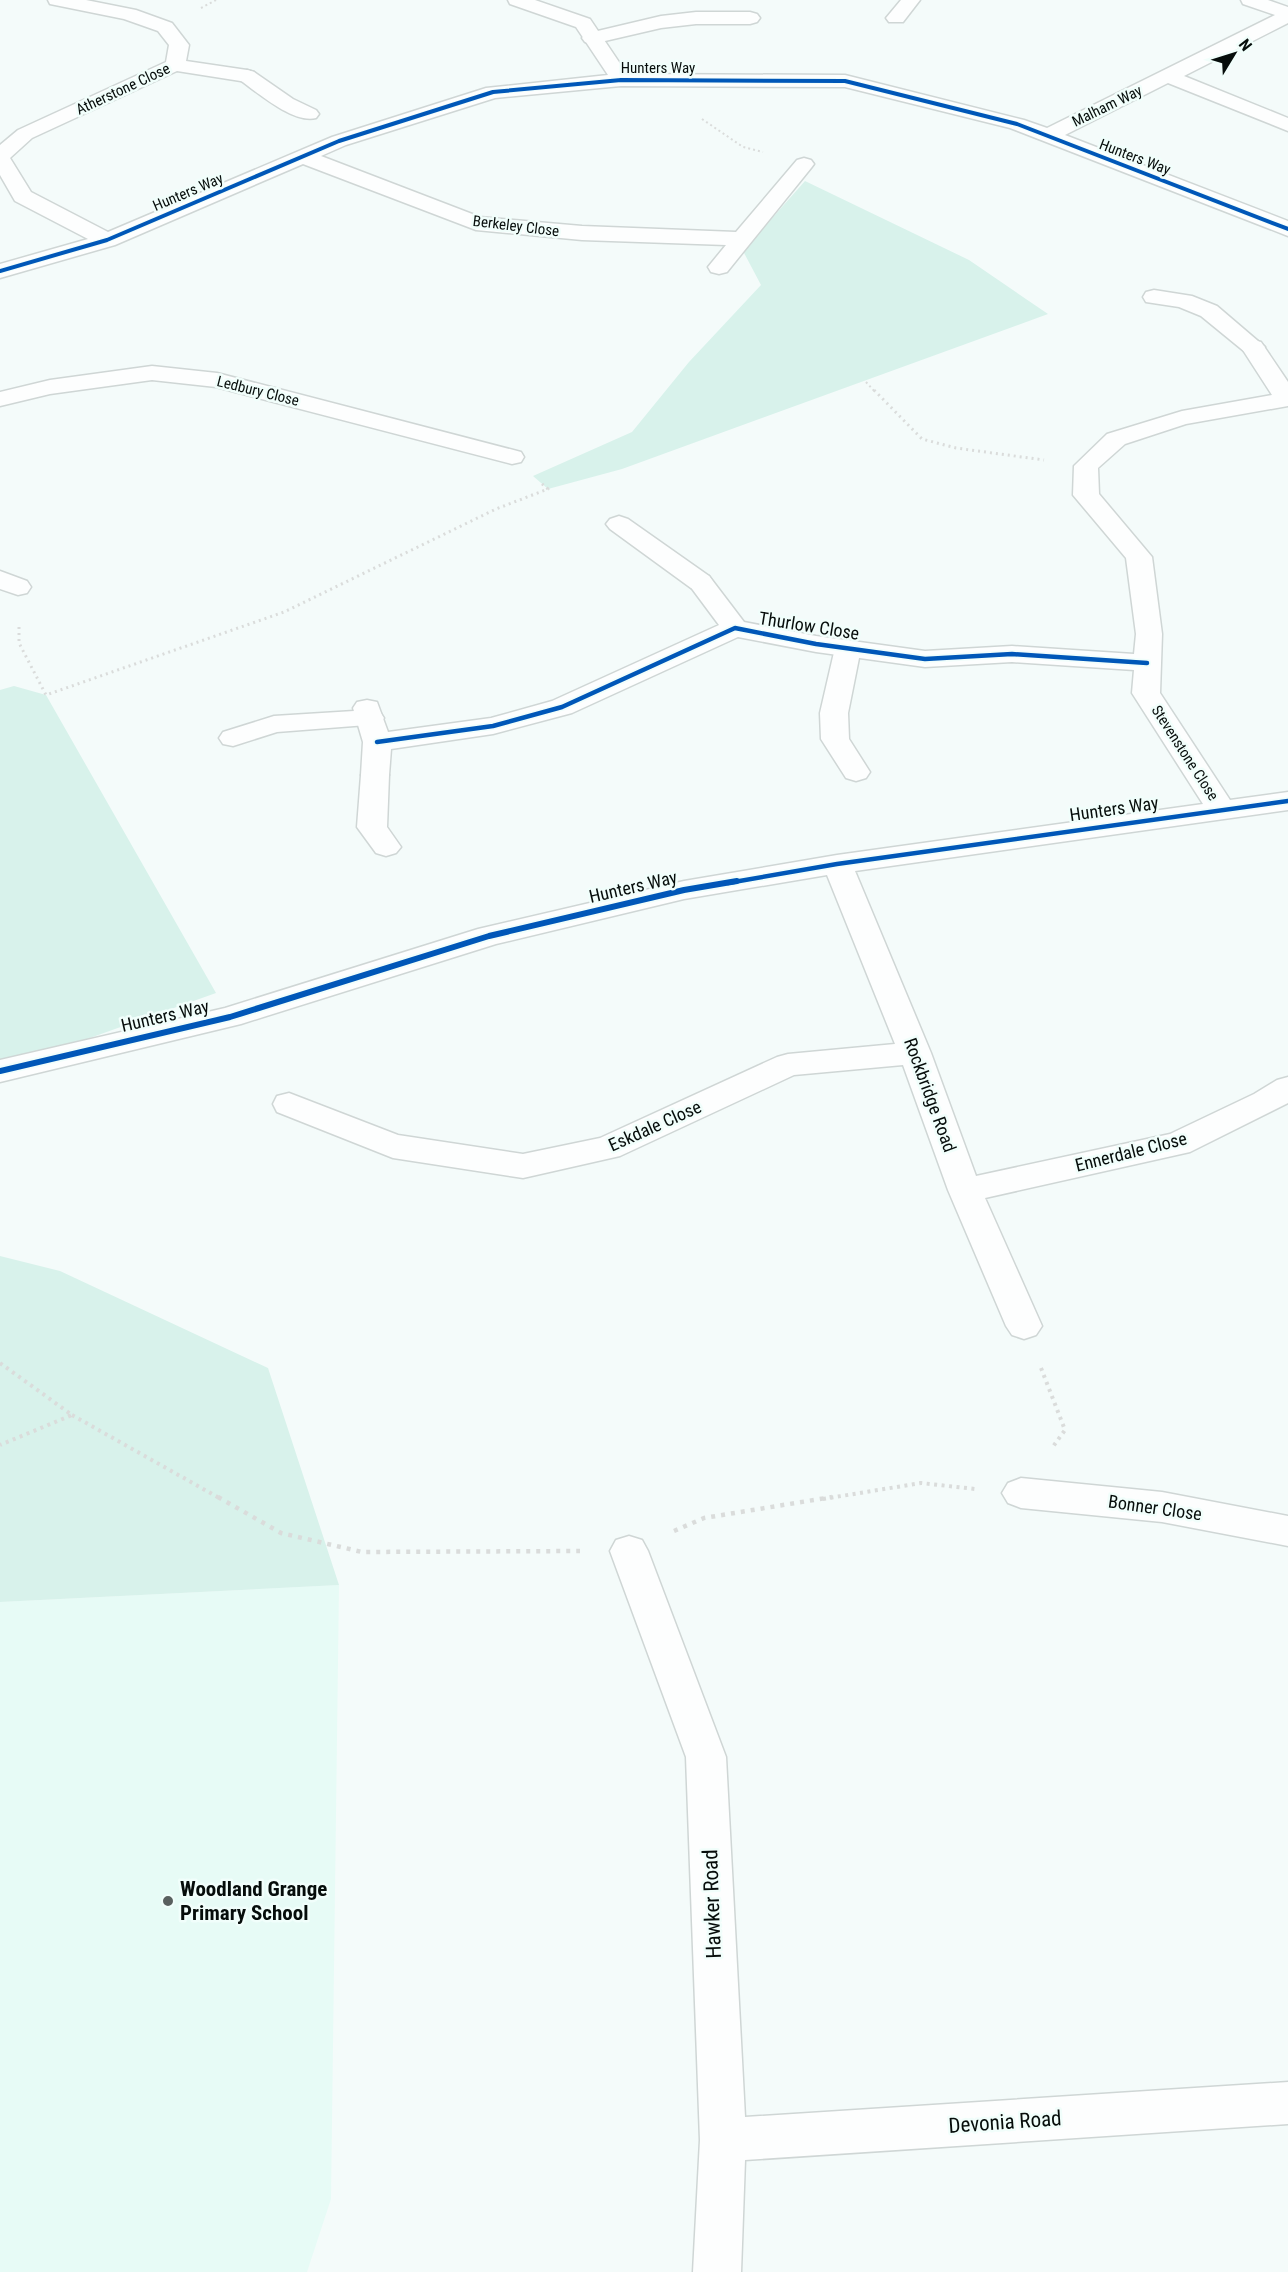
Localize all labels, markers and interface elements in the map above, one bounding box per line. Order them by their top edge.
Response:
north arrow [1204,24,1264,84]
text: N [1235,35,1256,55]
street label: Atherstone Close [73,59,173,119]
street label: Hunters Way [621,59,695,77]
street label: Malham Way [1069,81,1145,131]
street label: Hunters Way [1097,135,1173,179]
street label: Hunters Way [150,169,226,215]
street label: Berkeley Close [472,212,560,240]
street label: Ledbury Close [215,372,301,410]
street label: Thurlow Close [757,607,861,644]
street label: Stevenstone Close [1148,702,1222,804]
street label: Hunters Way [1068,792,1160,825]
street label: Hunters Way [587,866,679,907]
street label: Hunters Way [119,995,211,1036]
street label: Rockbridge Road [900,1035,961,1155]
street label: Eskdale Close [605,1096,704,1155]
street label: Ennerdale Close [1073,1127,1189,1176]
street label: Bonner Close [1107,1491,1203,1524]
street label: Hawker Road [698,1849,726,1959]
place label: Woodland Grange Primary School [180,1877,327,1925]
marker: Woodland Grange Primary School [161,1894,175,1908]
street label: Devonia Road [948,2106,1062,2138]

